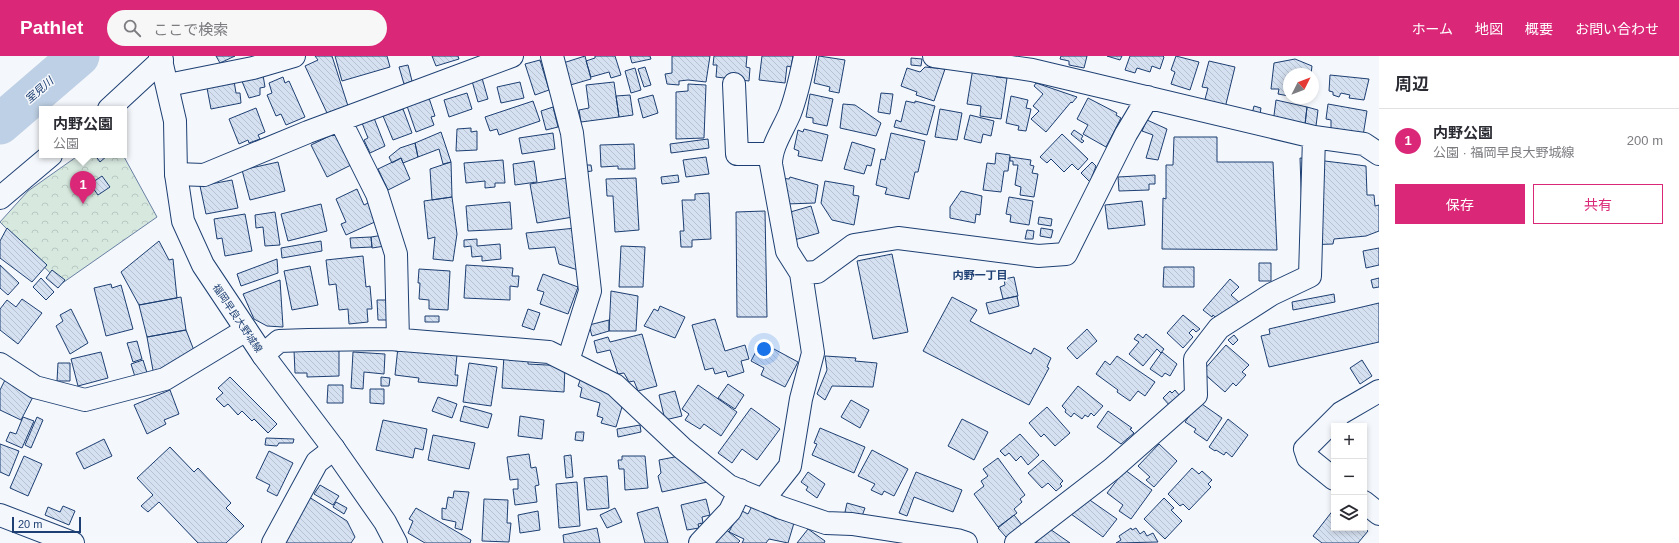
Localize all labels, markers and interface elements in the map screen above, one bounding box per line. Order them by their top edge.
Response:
search box [107,10,387,46]
text: Pathlet [20,17,83,38]
icon: search [121,17,143,39]
text: ここで検索 [153,21,228,38]
text: ホーム [1411,21,1453,37]
text: 地図 [1475,21,1503,37]
text: 概要 [1525,21,1553,37]
text: お問い合わせ [1575,21,1659,37]
north arrow [1283,68,1319,104]
water label: 室見川 [23,74,56,105]
text: 周辺 [1395,75,1429,94]
popup [39,106,127,158]
text: 内野公園 [53,115,113,132]
text: 内野公園 [1433,124,1493,141]
text: 1 [1404,133,1412,148]
text: 200 m [1627,133,1663,148]
text: 公園 [53,136,79,151]
text: 公園 · 福岡早良大野城線 [1433,145,1575,160]
pin: 1 [70,171,96,204]
button: 保存 [1395,184,1525,224]
button: 共有 [1533,184,1663,224]
district label: 内野一丁目 [953,269,1008,281]
street label: 福岡早良大野城線 [211,282,265,355]
your location [754,339,774,359]
map controls [1331,423,1367,531]
button: + [1331,423,1367,459]
button: − [1331,459,1367,495]
button: layers [1331,495,1367,531]
scale bar [12,515,81,534]
text: 20 m [18,518,42,530]

